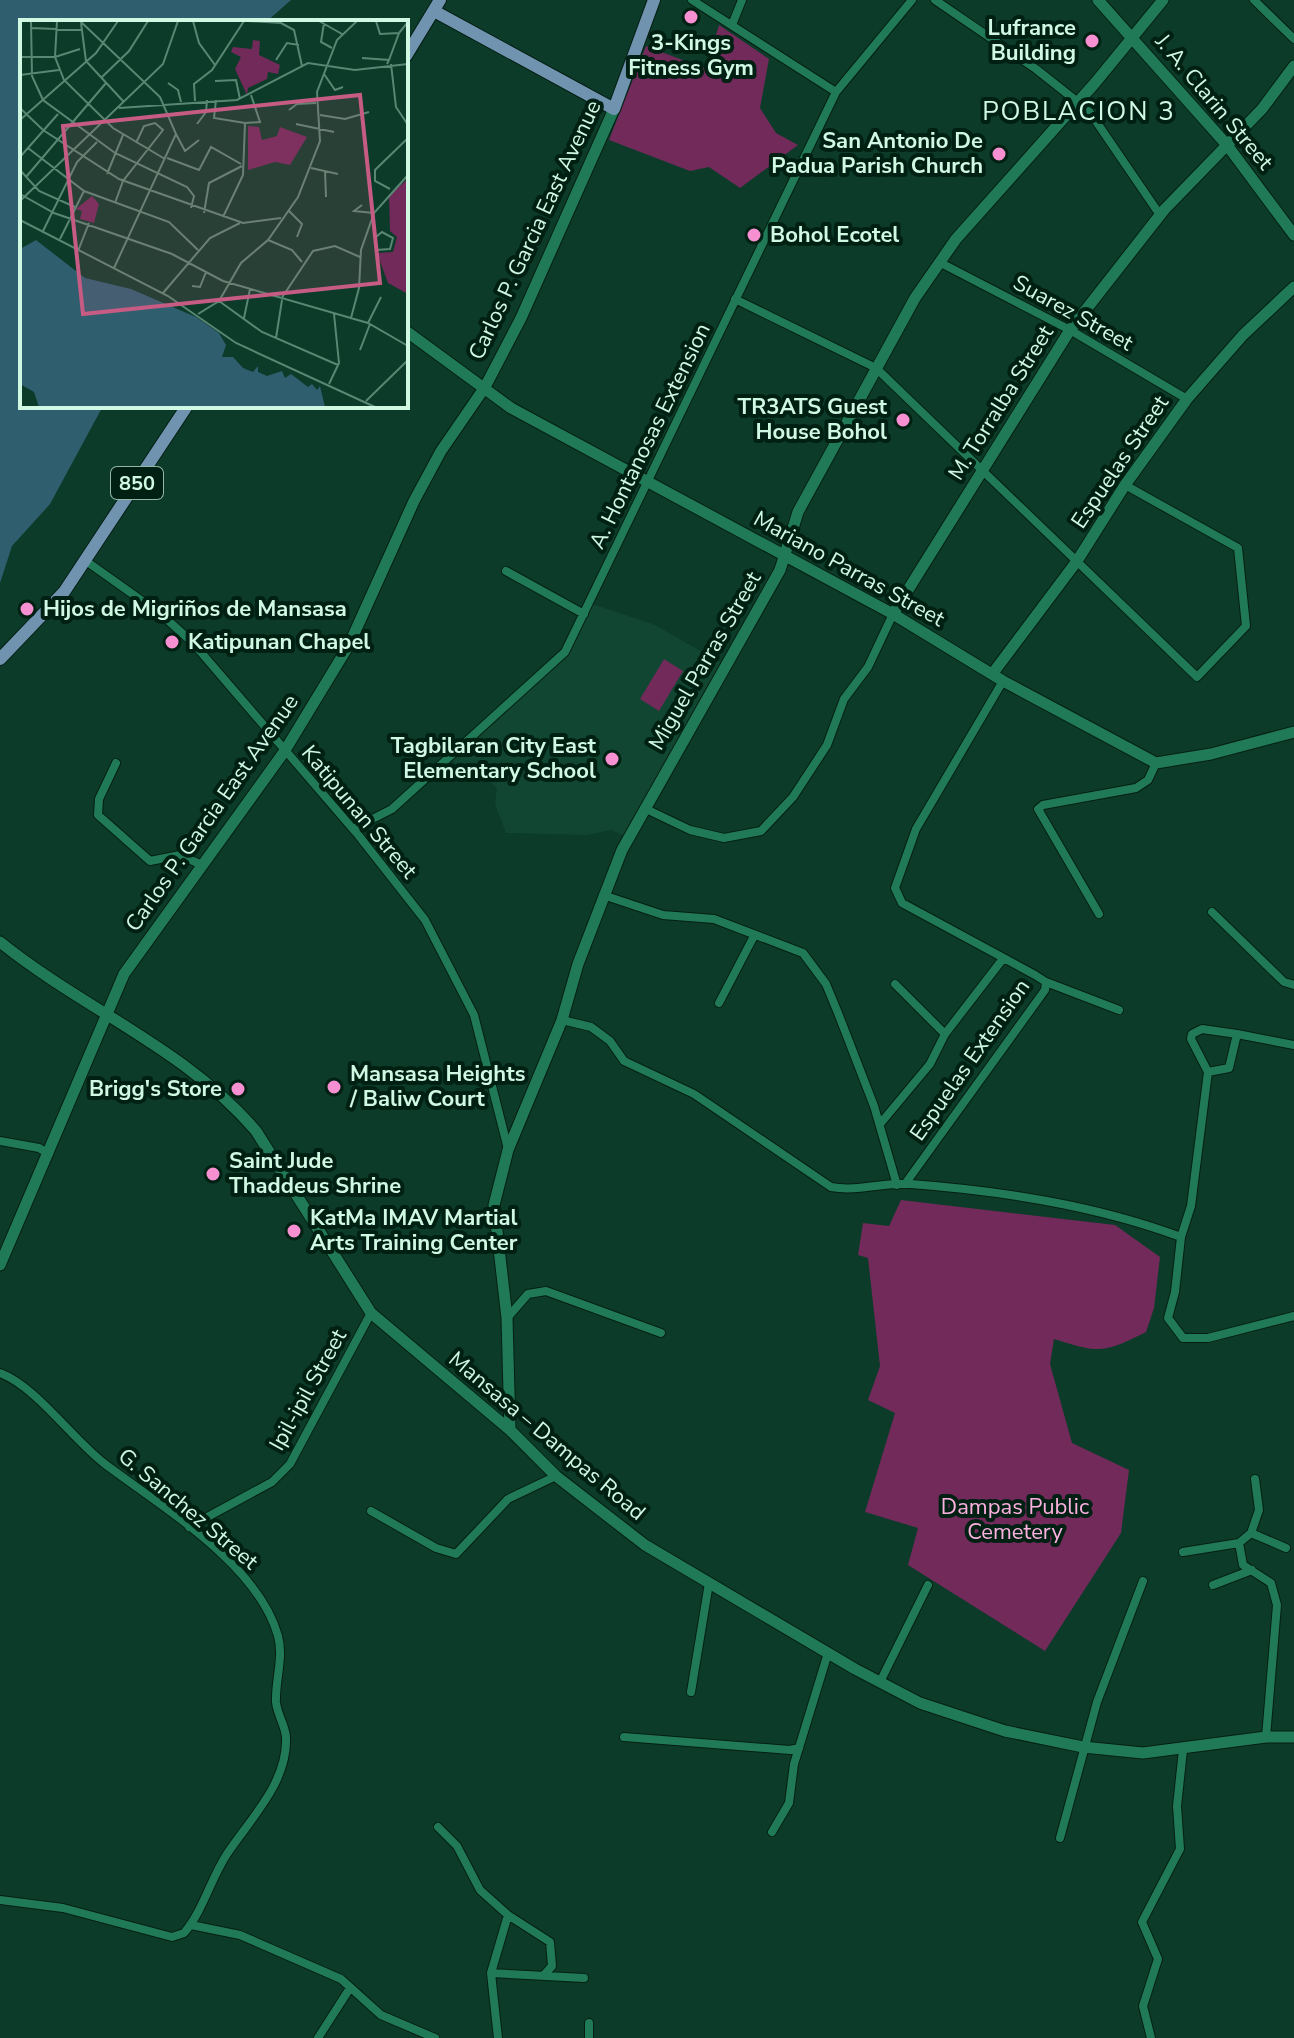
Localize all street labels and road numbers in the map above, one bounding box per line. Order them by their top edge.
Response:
street label: J. A. Clarin Street [1148,27,1280,177]
street label: Carlos P. Garcia East Avenue [462,95,608,365]
street label: Suarez Street [1008,268,1139,358]
street label: A. Hontanosas Extension [582,318,718,554]
street label: M. Torralba Street [941,320,1061,486]
street label: Espuelas Street [1064,389,1176,534]
road number: 850 [111,467,163,499]
street label: Mariano Parras Street [748,504,950,634]
street label: Miguel Parras Street [642,566,769,756]
street label: Carlos P. Garcia East Avenue [118,688,306,938]
street label: Katipunan Street [294,739,424,885]
street label: Espuelas Extension [903,973,1037,1147]
street label: Ipil-ipil Street [262,1324,354,1456]
street label: Mansasa – Dampas Road [442,1345,652,1527]
street label: G. Sanchez Street [112,1441,265,1577]

